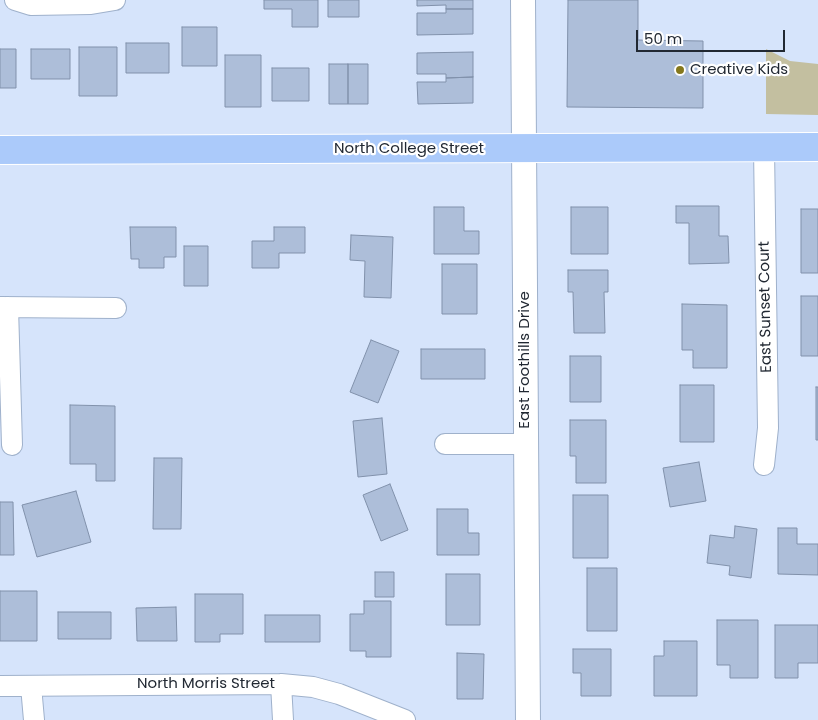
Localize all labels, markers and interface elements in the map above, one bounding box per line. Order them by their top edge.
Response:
scale bar [638,20,787,52]
text: 50 m [644,28,682,49]
place label: Creative Kids [690,61,788,79]
marker: Creative Kids [674,64,686,76]
street label: North College Street [334,140,484,158]
street label: East Sunset Court [756,241,776,373]
street label: East Foothills Drive [516,291,534,429]
street label: North Morris Street [137,675,275,693]

